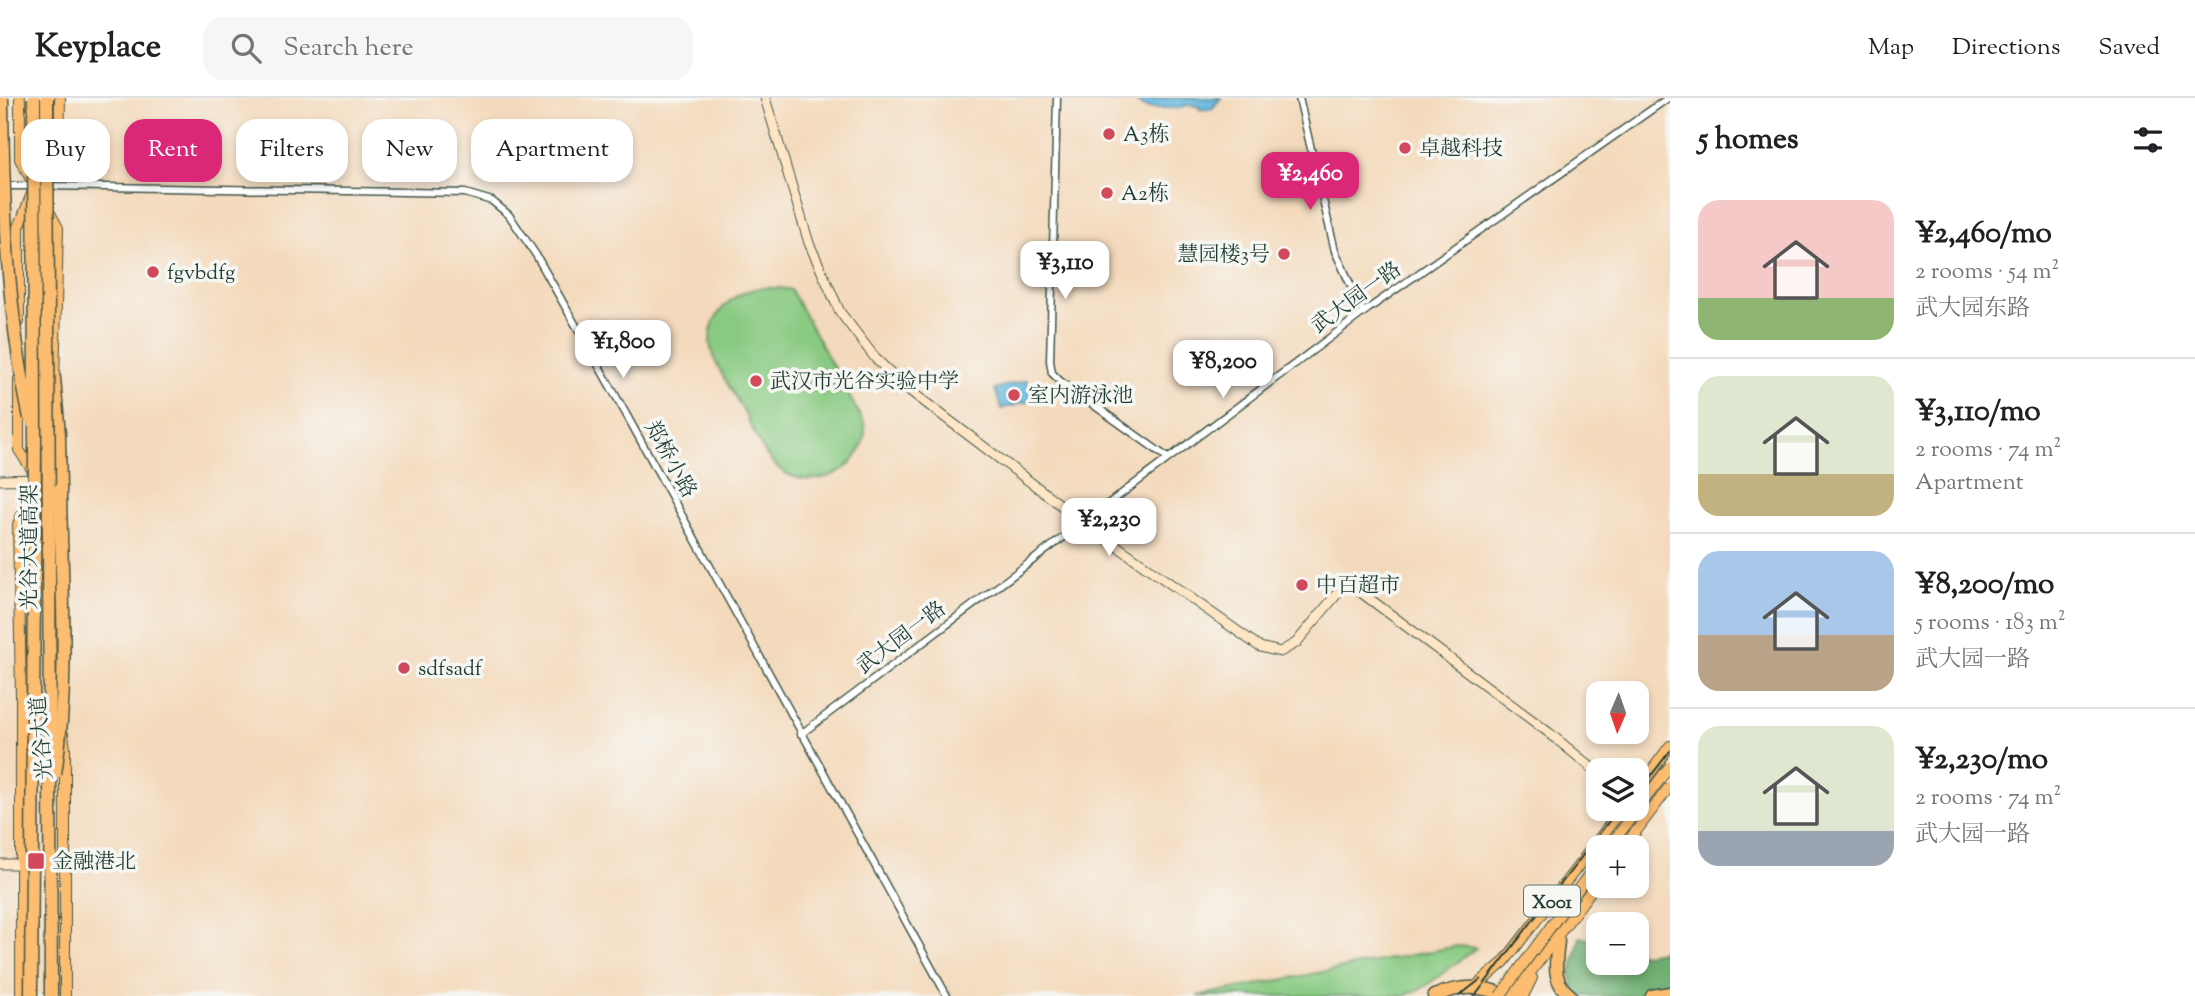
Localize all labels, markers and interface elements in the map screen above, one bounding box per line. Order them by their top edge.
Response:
search box [203,17,693,80]
text: Keyplace [35,24,161,72]
icon: search [227,29,265,67]
text: Search here [283,30,414,67]
text: Map [1868,31,1914,65]
text: Directions [1952,31,2060,65]
text: Saved [2098,31,2160,65]
chip: Buy [21,119,110,182]
chip: Rent [124,119,222,182]
chip: Filters [236,119,348,182]
chip: New [362,119,457,182]
chip: Apartment [471,119,633,182]
text: 5 homes [1698,119,1799,162]
place label: A3栋 [1123,121,1170,151]
icon: filters [2129,121,2167,159]
marker: A3栋 [1101,126,1117,142]
place label: 卓越科技 [1419,135,1503,165]
marker: 卓越科技 [1397,140,1413,156]
pin: ¥2,460 [1253,152,1367,212]
text: ¥2,460 [1277,158,1343,191]
place label: A2栋 [1121,180,1169,210]
marker: A2栋 [1099,185,1115,201]
text: ¥2,460/mo [1915,213,2052,256]
icon: home [1754,228,1838,312]
place label: 慧园楼3号 [1178,241,1270,271]
pin: ¥3,110 [1008,242,1122,301]
marker: 慧园楼3号 [1276,246,1292,262]
text: ¥3,110 [1036,247,1094,280]
street label: 武大园一路 [1306,256,1408,342]
text: 2 rooms · 54 m² [1915,256,2059,289]
place label: fgvbdfg [167,259,235,289]
marker: fgvbdfg [145,264,161,280]
text: 武大园东路 [1915,293,2030,326]
pin: ¥1,800 [566,320,680,380]
text: ¥1,800 [591,326,655,359]
pin: ¥8,200 [1166,341,1280,400]
text: ¥8,200 [1189,346,1257,379]
place label: 武汉市光谷实验中学 [770,368,959,398]
marker: 武汉市光谷实验中学 [748,373,764,389]
place label: 室内游泳池 [1028,382,1133,412]
marker: 室内游泳池 [1006,387,1022,403]
text: ¥3,110/mo [1915,391,2041,434]
icon: home [1754,404,1838,488]
street label: 郑桥小路 [636,416,703,504]
text: 2 rooms · 74 m² [1915,434,2061,467]
text: Apartment [1915,467,2024,500]
street label: 光谷大道高架 [16,484,46,610]
pin: ¥2,230 [1052,498,1166,558]
text: ¥2,230 [1077,504,1141,537]
text: ¥8,200/mo [1915,564,2054,607]
place label: 中百超市 [1316,572,1400,602]
marker: 中百超市 [1294,577,1310,593]
icon: home [1754,579,1838,663]
street label: 武大园一路 [851,595,953,682]
text: 5 rooms · 183 m² [1915,607,2066,640]
text: 武大园一路 [1915,644,2030,677]
place label: sdfsadf [418,655,484,685]
marker: sdfsadf [396,660,412,676]
north arrow [1586,681,1648,744]
map controls [1586,681,1649,975]
street label: 光谷大道 [24,695,62,781]
text: ¥2,230/mo [1915,739,2048,782]
icon: home [1754,754,1838,838]
button: layers [1586,758,1649,821]
text: 2 rooms · 74 m² [1915,782,2061,815]
text: 武大园一路 [1915,819,2030,852]
button: + [1586,835,1649,898]
place label: 金融港北 [52,848,136,878]
marker: 金融港北 [26,851,46,871]
road number: X001 [1524,886,1580,916]
button: − [1586,912,1649,975]

